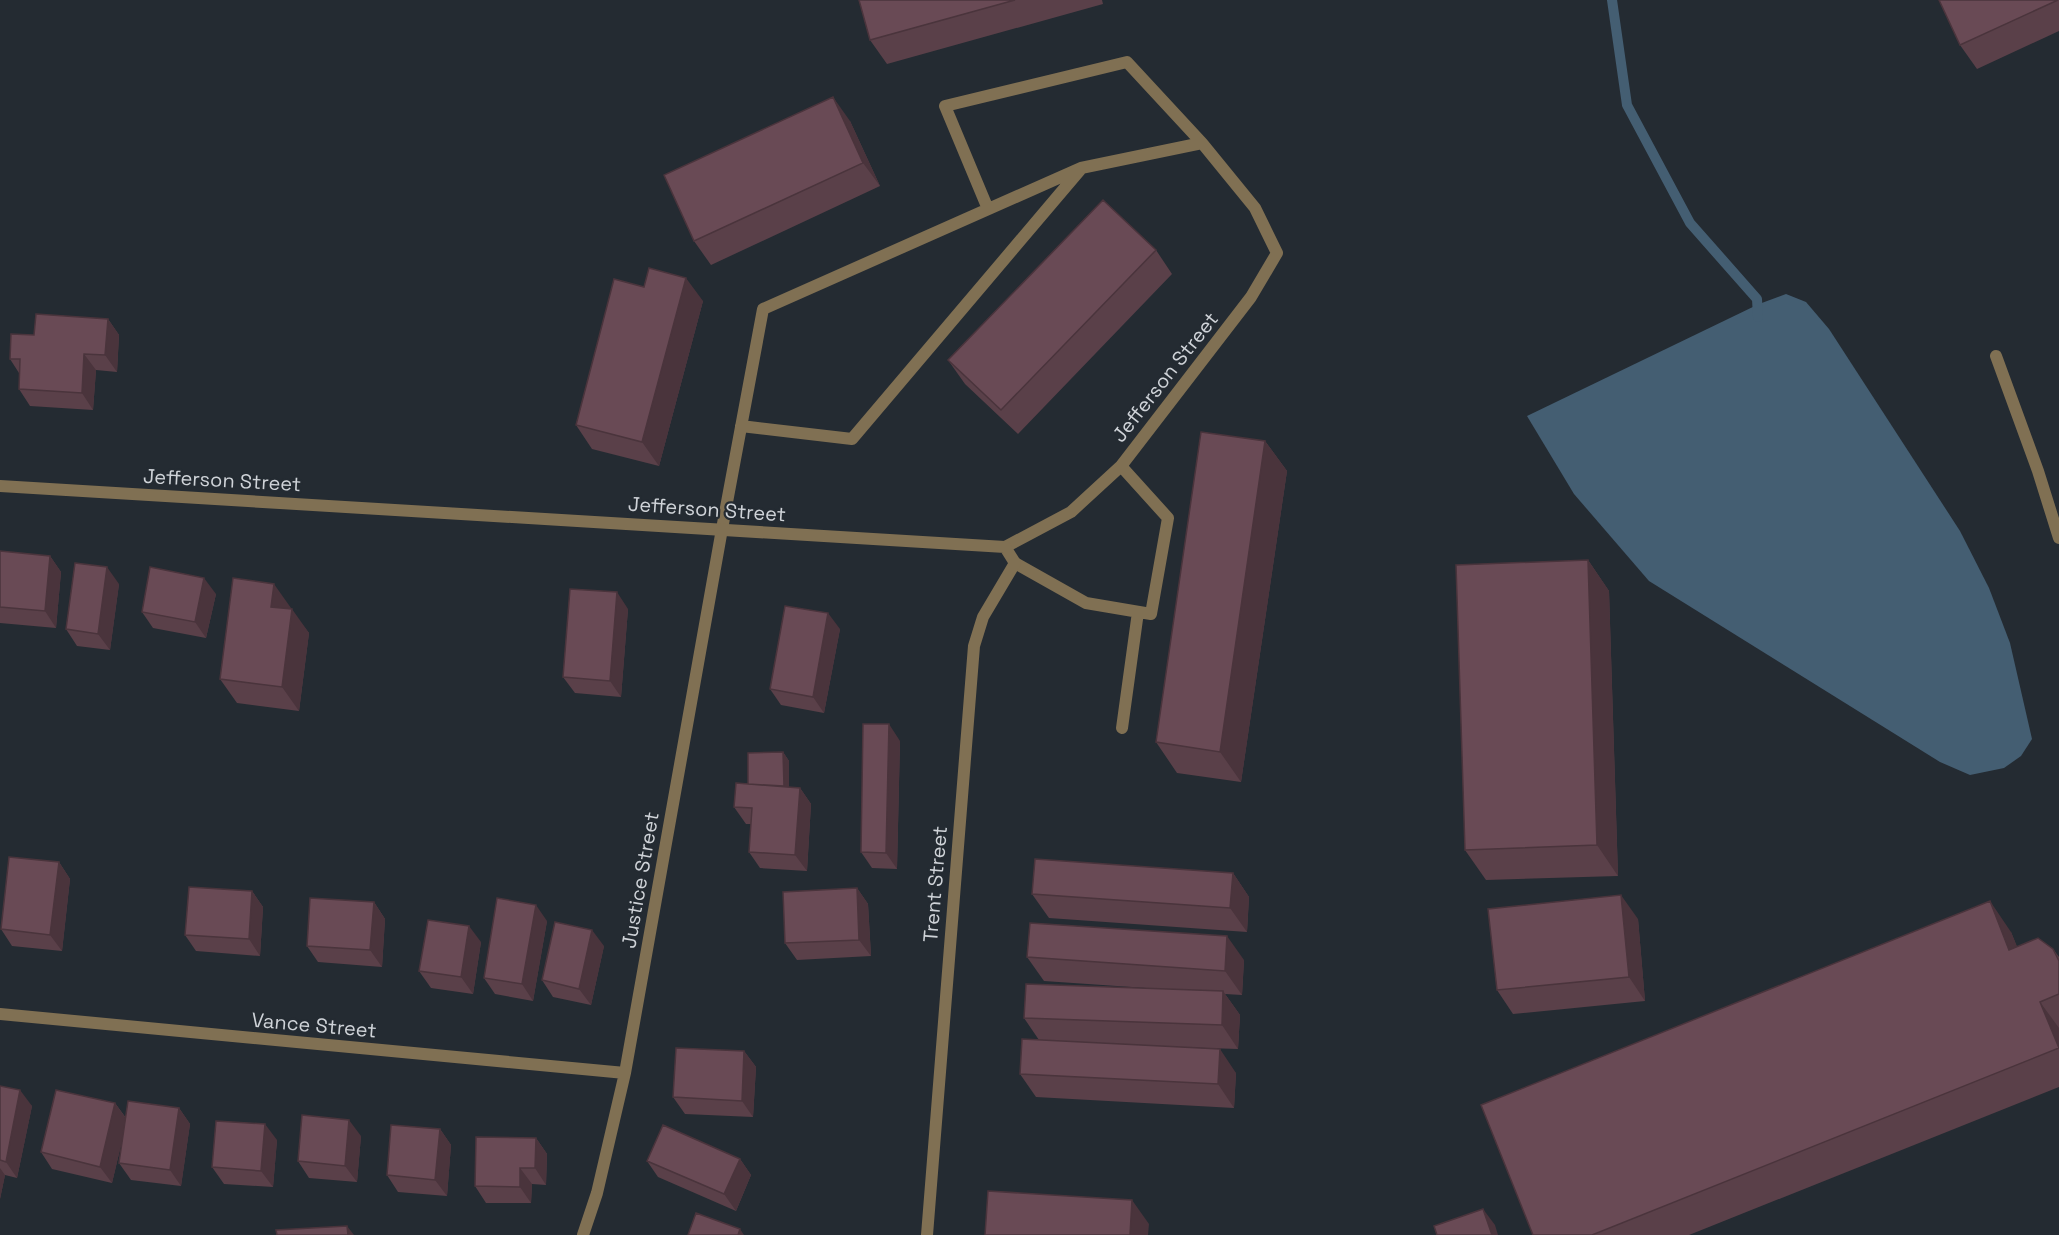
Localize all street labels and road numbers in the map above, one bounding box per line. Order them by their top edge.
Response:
street label: Jefferson Street [1106,307,1224,447]
street label: Jefferson Street [142,463,302,497]
street label: Jefferson Street [627,491,787,527]
street label: Justice Street [615,810,665,950]
street label: Trent Street [917,825,953,943]
street label: Vance Street [250,1007,378,1043]

